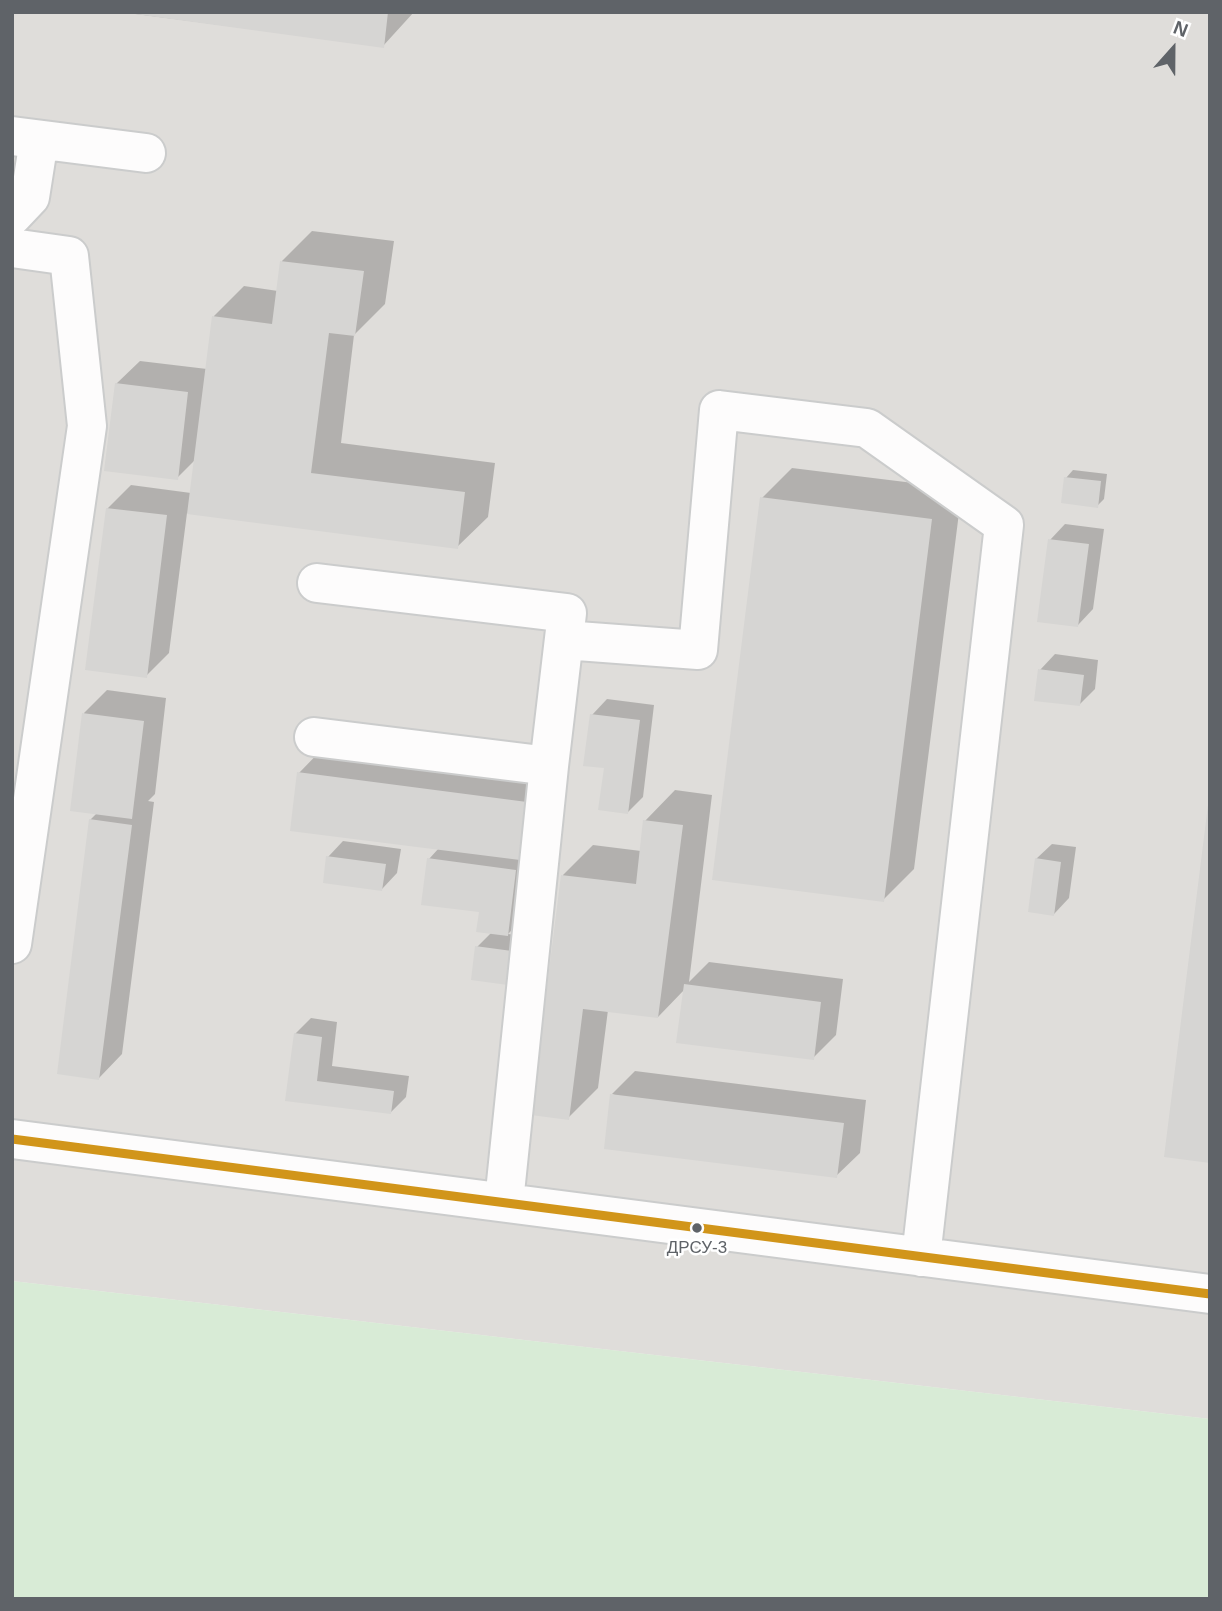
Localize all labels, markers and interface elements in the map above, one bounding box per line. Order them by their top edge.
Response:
north arrow [1138,14,1208,84]
text: N [1171,17,1191,41]
marker: ДРСУ-3 [690,1221,704,1235]
place label: ДРСУ-3 [667,1238,727,1258]

